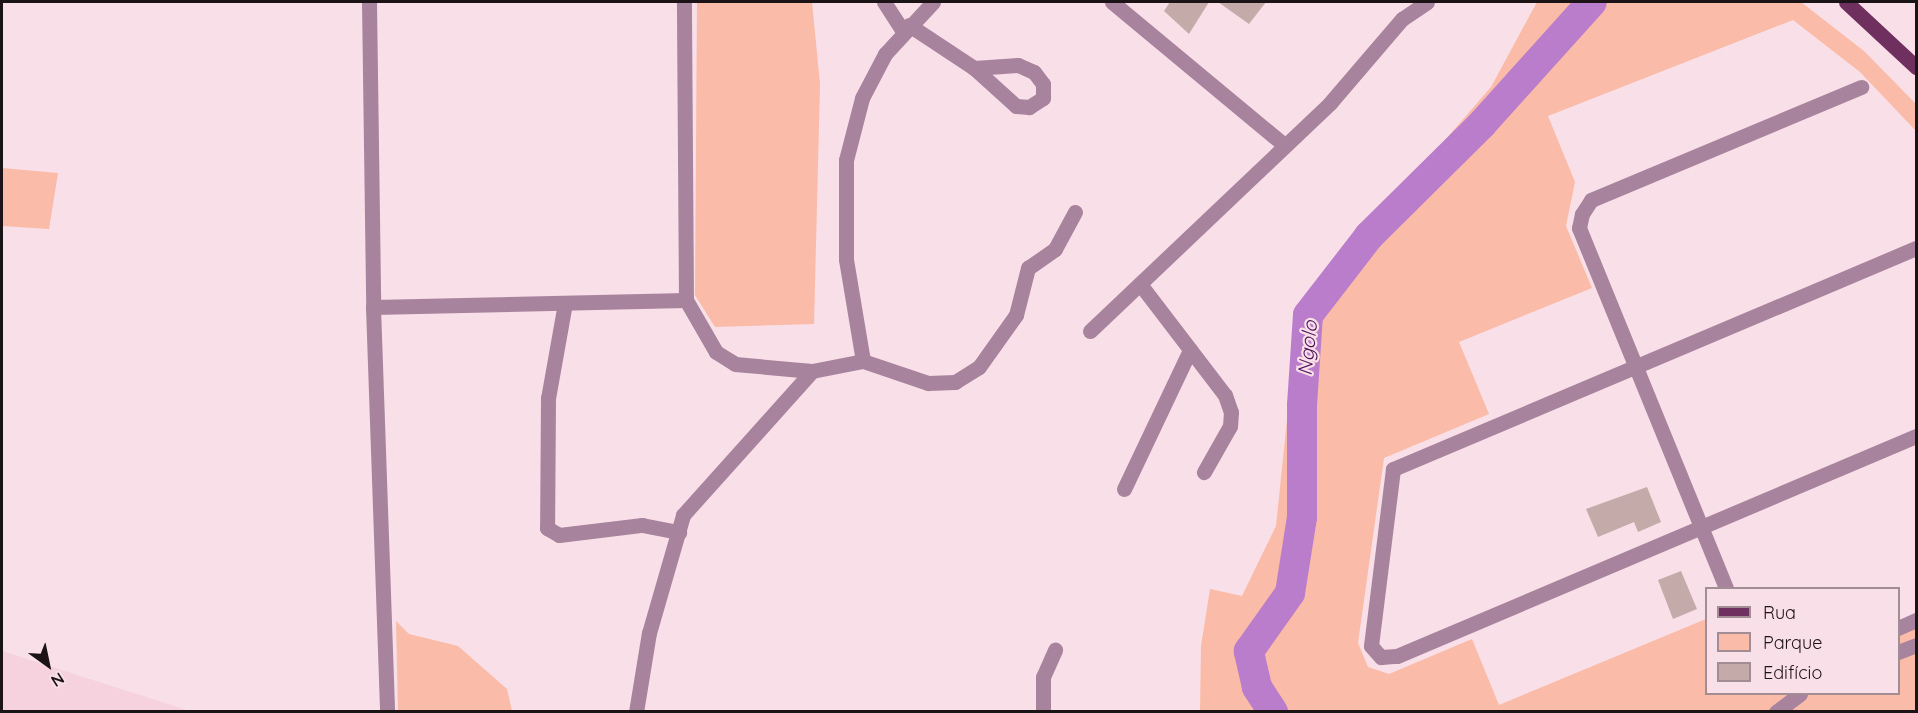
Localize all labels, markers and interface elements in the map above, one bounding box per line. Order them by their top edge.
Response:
water label: Ngolo [1292,319,1322,377]
legend [1705,587,1900,695]
text: Rua [1763,601,1796,624]
text: Parque [1763,631,1822,654]
north arrow [18,635,78,695]
text: Edifício [1763,661,1822,684]
text: N [47,669,68,692]

